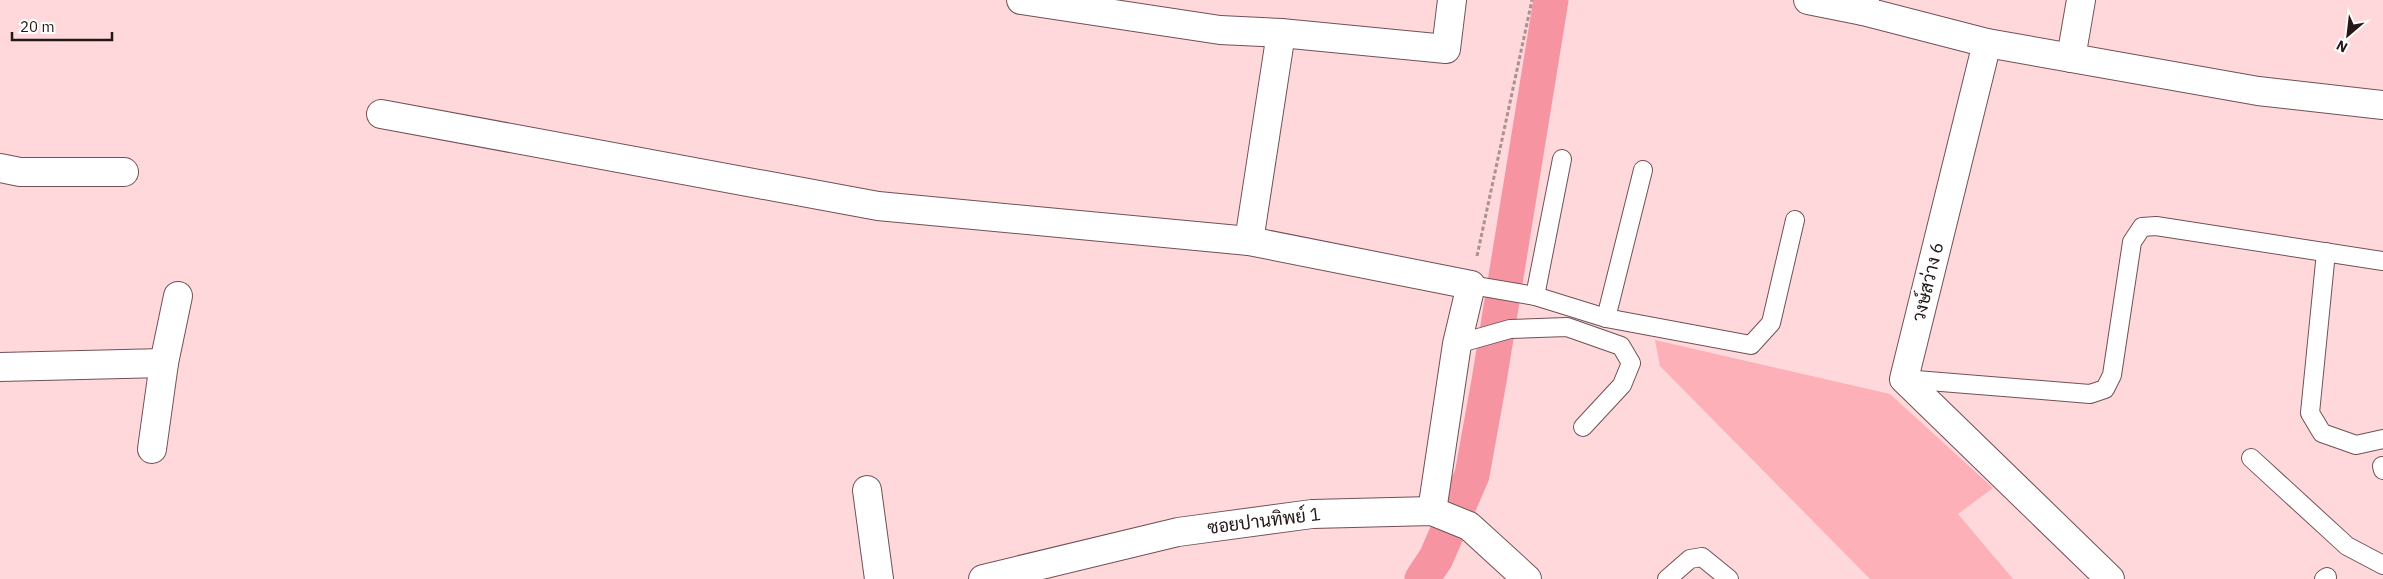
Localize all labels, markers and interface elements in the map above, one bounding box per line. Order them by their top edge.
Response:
scale bar [12,10,112,42]
north arrow [2323,10,2373,60]
text: 20 m [20,17,55,36]
text: N [2333,36,2351,57]
street label: วงษ์สว่าง 6 [1906,239,1948,324]
street label: ซอยปานทิพย์ 1 [1206,501,1322,539]

